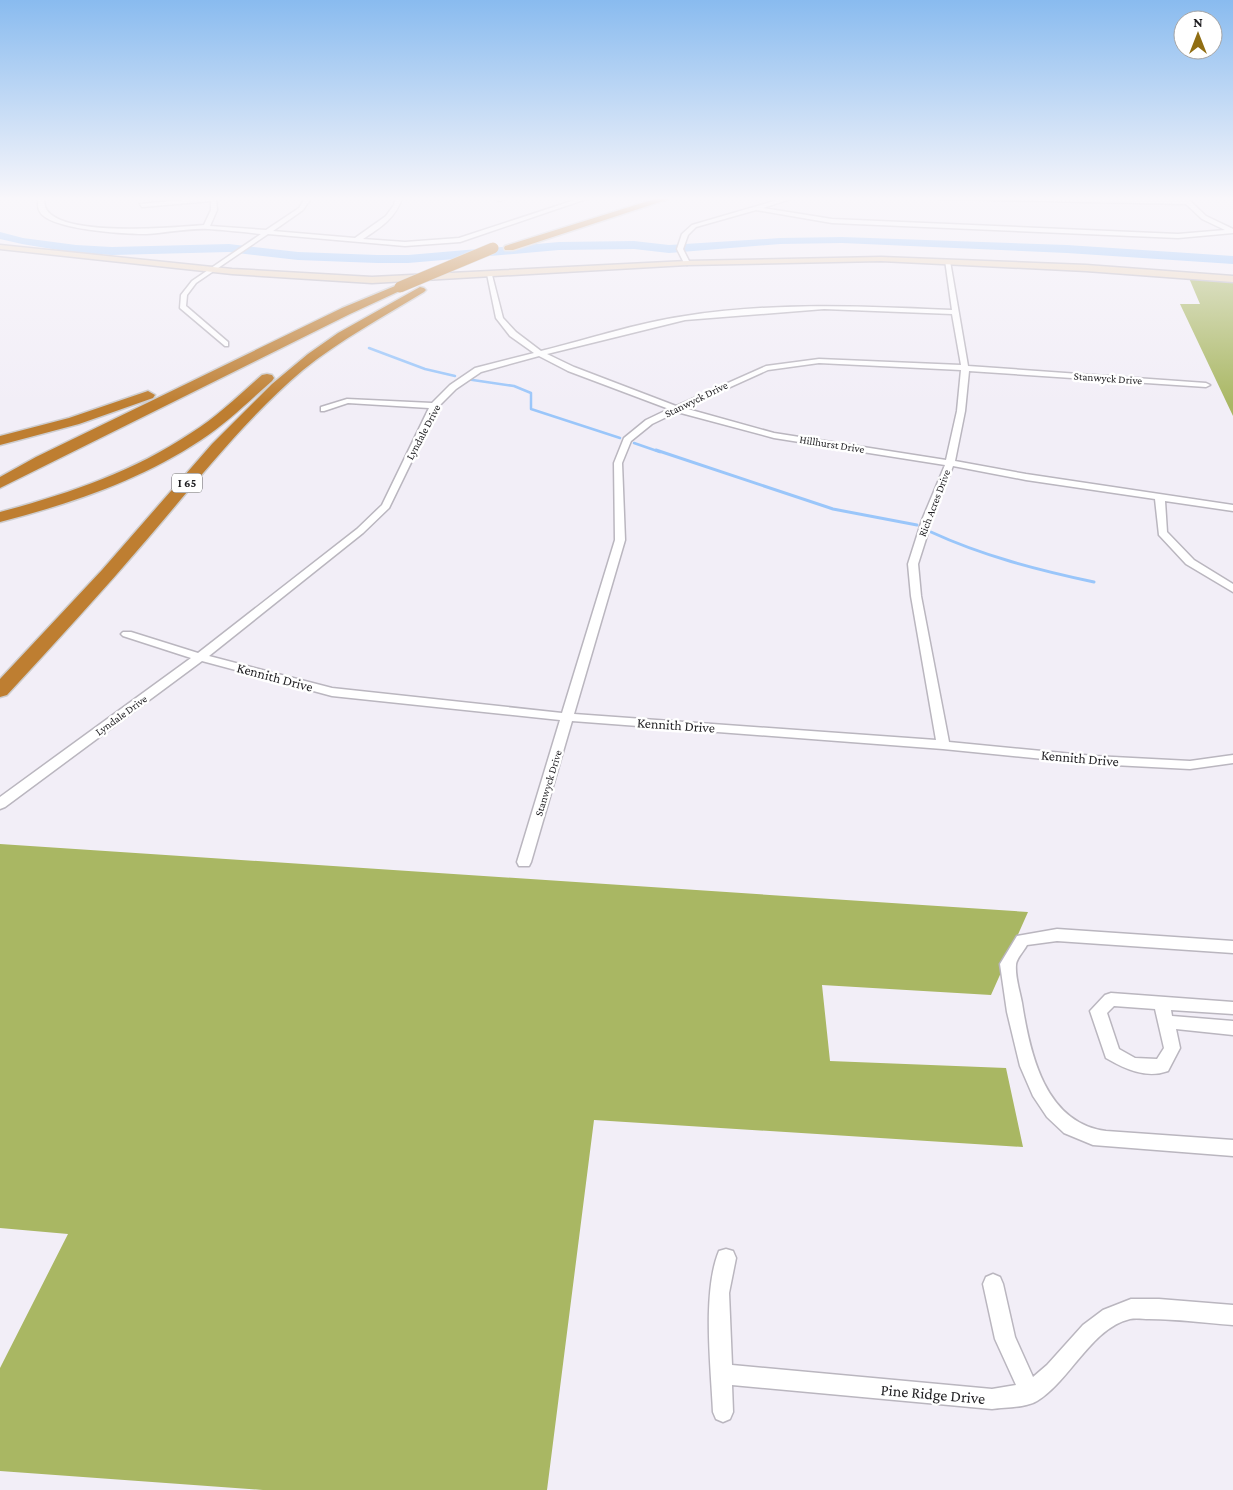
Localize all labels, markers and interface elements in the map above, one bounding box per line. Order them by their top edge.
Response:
north arrow [1173,10,1223,60]
text: N [1193,14,1203,30]
street label: Stanwyck Drive [1073,370,1143,387]
street label: Stanwyck Drive [663,378,730,420]
street label: Lyndale Drive [403,402,444,462]
street label: Hillhurst Drive [799,433,865,455]
street label: Rich Acres Drive [916,468,952,538]
road number: I 65 [172,473,202,492]
street label: Kennith Drive [235,659,315,695]
street label: Lyndale Drive [93,692,150,739]
street label: Kennith Drive [637,714,715,736]
street label: Kennith Drive [1040,747,1120,769]
street label: Stanwyck Drive [532,748,565,818]
street label: Pine Ridge Drive [880,1381,986,1408]

